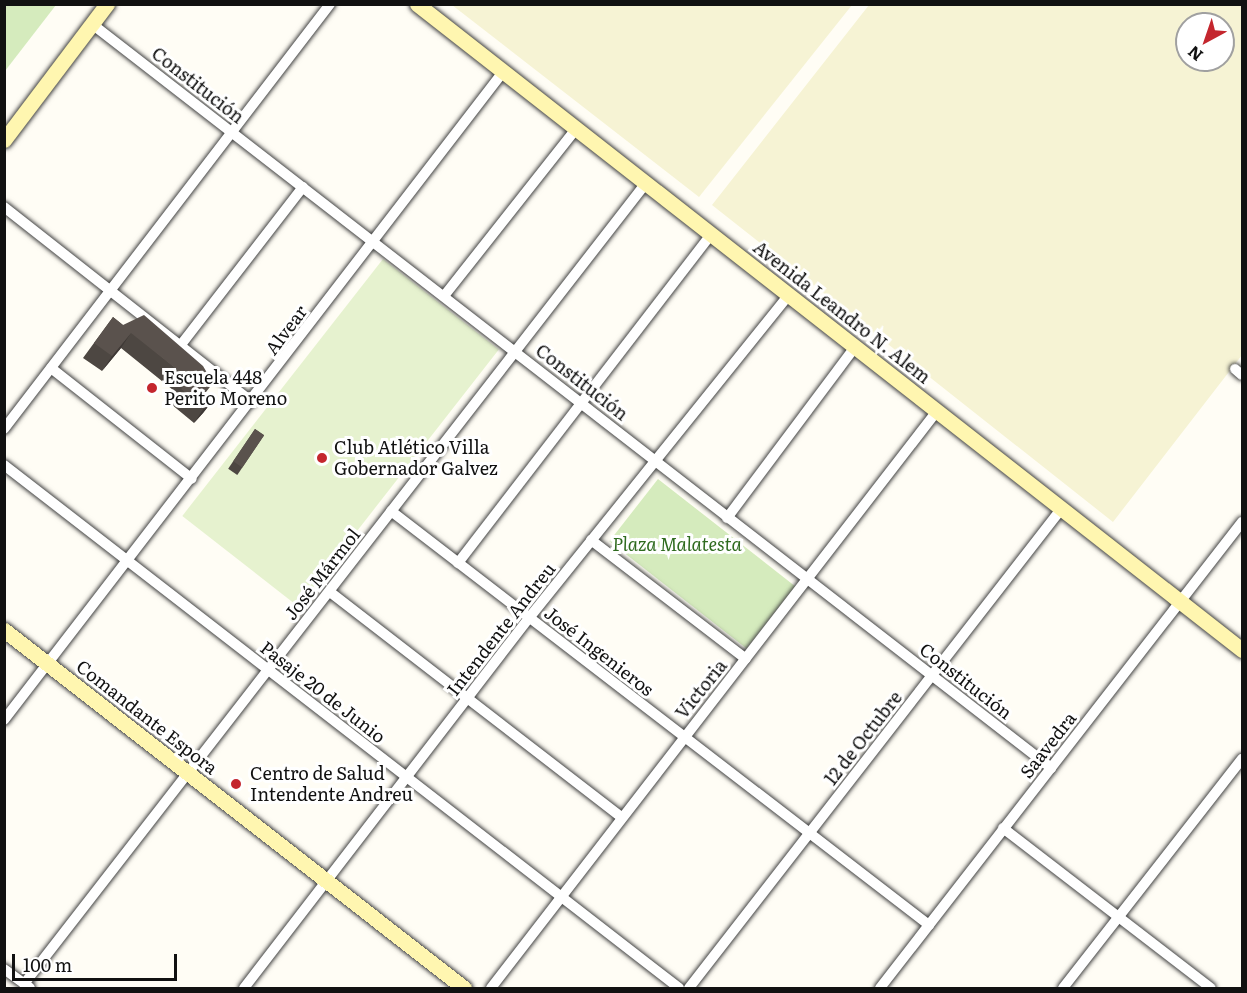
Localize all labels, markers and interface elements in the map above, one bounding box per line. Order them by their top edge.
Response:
north arrow [1175,12,1235,72]
text: N [1182,41,1208,68]
street label: Constitución [148,42,248,128]
street label: Avenida Leandro N. Alem [749,236,935,388]
street label: Alvear [260,301,312,359]
street label: Constitución [532,339,632,425]
place label: Escuela 448 Perito Moreno [164,367,287,410]
marker: Escuela 448 Perito Moreno [145,381,159,395]
place label: Club Atlético Villa Gobernador Galvez [334,437,498,480]
marker: Club Atlético Villa Gobernador Galvez [315,451,329,465]
street label: José Mármol [280,524,364,624]
park label: Plaza Malatesta [612,533,742,555]
street label: Intendente Andreu [442,558,560,700]
street label: José Ingenieros [540,602,658,700]
street label: Pasaje 20 de Junio [256,636,390,748]
street label: Constitución [916,638,1016,724]
street label: Comandante Espora [72,655,222,779]
street label: Victoria [671,655,731,723]
street label: 12 de Octubre [820,687,906,789]
street label: Saavedra [1015,708,1081,782]
place label: Centro de Salud Intendente Andreu [250,763,413,806]
marker: Centro de Salud Intendente Andreu [227,775,245,793]
scale bar [15,942,180,980]
text: 100 m [23,951,72,978]

